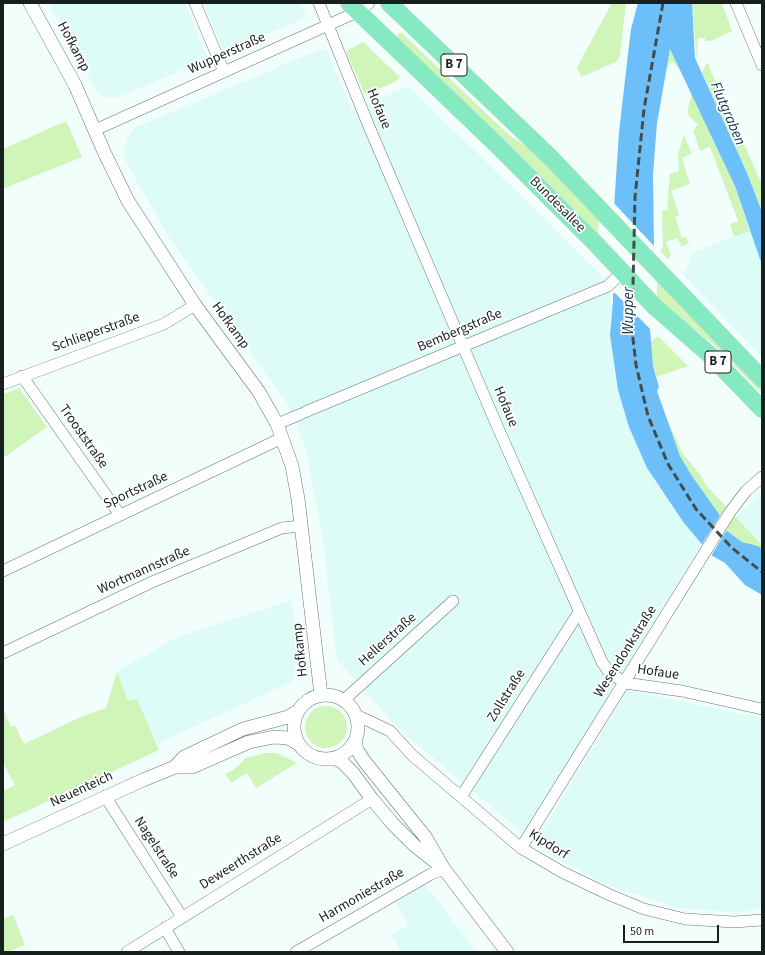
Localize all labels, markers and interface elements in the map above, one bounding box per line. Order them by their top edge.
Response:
street label: Hofkamp [53,19,93,75]
street label: Wupperstraße [186,29,268,79]
road number: B 7 [441,54,467,76]
water label: Flutgraben [706,79,748,149]
street label: Hofaue [362,86,394,132]
street label: Bundesallee [526,174,588,236]
water label: Wupper [621,287,639,335]
street label: Hofkamp [207,299,253,353]
street label: Bembergstraße [415,306,505,356]
street label: Schlieperstraße [50,309,142,357]
road number: B 7 [705,351,731,373]
street label: Hofaue [489,384,521,430]
street label: Trooststraße [55,402,111,472]
street label: Sportstraße [101,469,171,513]
street label: Wortmannstraße [95,543,193,599]
street label: Wesendonkstraße [591,603,661,701]
street label: Hellerstraße [356,610,420,670]
street label: Hofkamp [290,622,312,678]
street label: Hofaue [636,662,680,684]
street label: Zollstraße [484,667,530,725]
street label: Neuenteich [48,768,116,812]
street label: Nagelstraße [130,814,182,882]
street label: Kipdorf [525,826,571,864]
street label: Deweerthstraße [197,830,285,894]
street label: Harmoniestraße [317,865,407,927]
scale bar [625,917,721,943]
text: 50 m [630,923,654,940]

